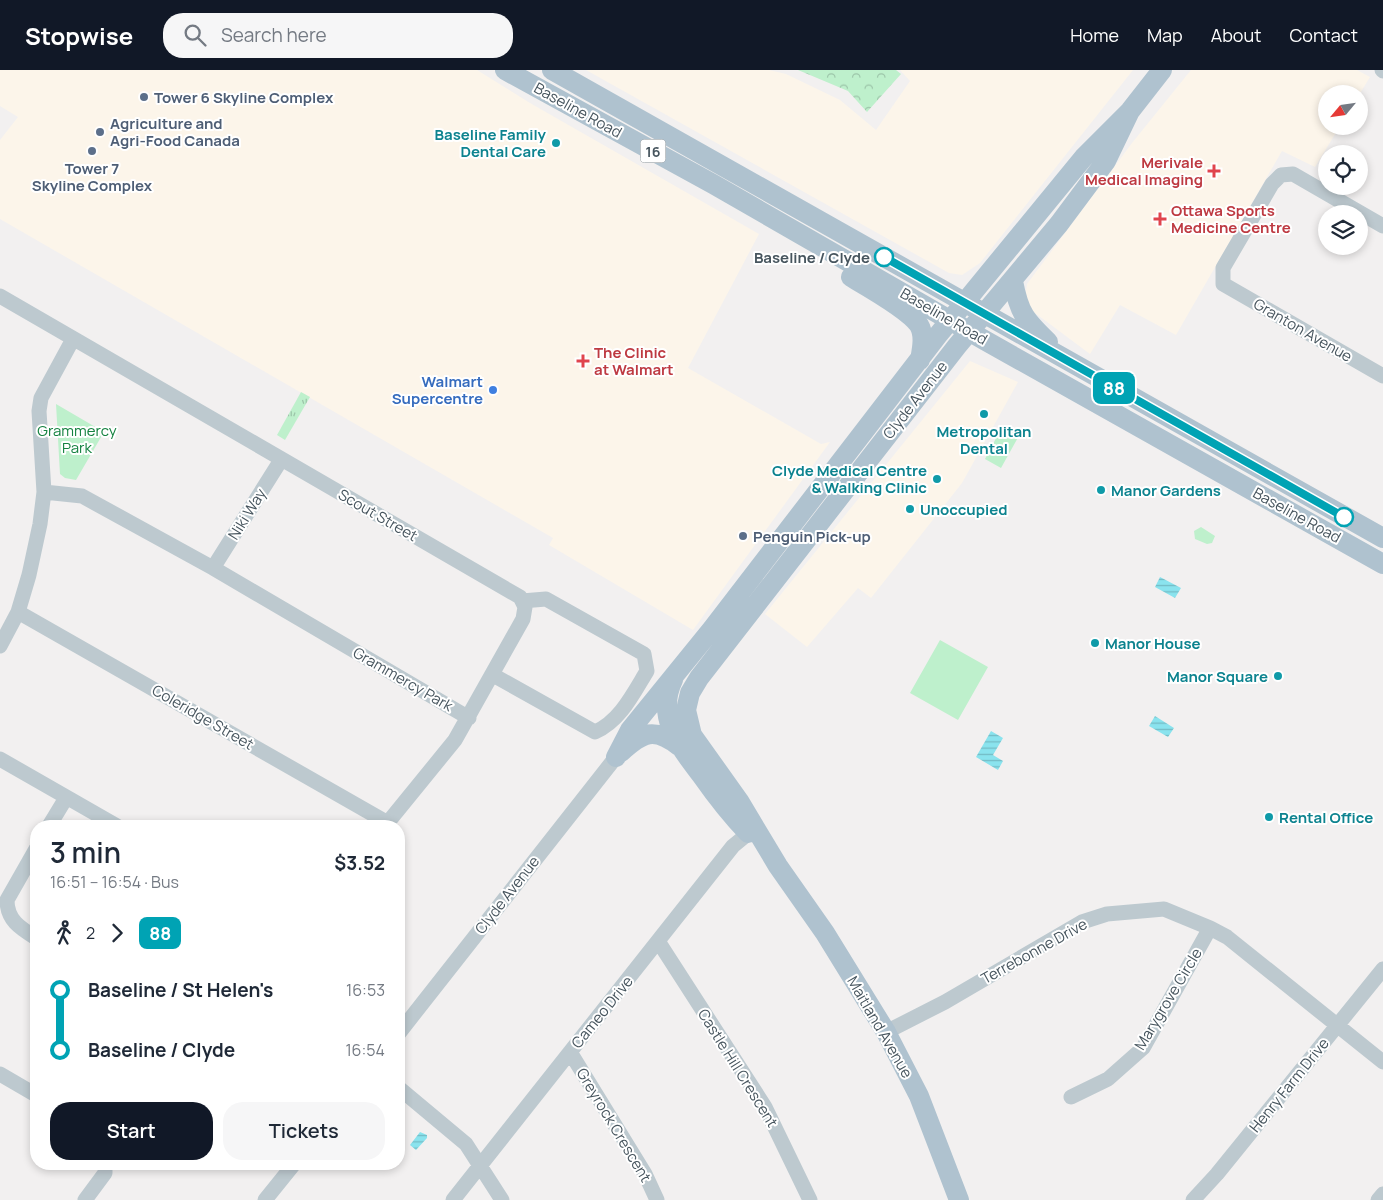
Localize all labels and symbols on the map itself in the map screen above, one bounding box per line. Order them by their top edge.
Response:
street label: Baseline Road [530,77,626,143]
north arrow [1318,85,1368,135]
place label: Tower 6 Skyline Complex [154,87,334,108]
marker: Tower 6 Skyline Complex [138,91,150,103]
place label: Agriculture and Agri-Food Canada [110,113,240,151]
place label: Baseline Family Dental Care [435,124,547,162]
marker: Agriculture and Agri-Food Canada [94,126,106,138]
marker: Baseline Family Dental Care [550,137,562,149]
road number: 16 [640,140,666,162]
marker: Tower 7 Skyline Complex [86,145,98,157]
place label: Merivale Medical Imaging [1085,152,1203,190]
place label: Tower 7 Skyline Complex [32,158,153,196]
marker: Merivale Medical Imaging [1207,164,1221,178]
place label: Ottawa Sports Medicine Centre [1171,200,1291,238]
marker: Ottawa Sports Medicine Centre [1153,212,1167,226]
place label: Baseline / Clyde [754,247,870,268]
marker: Baseline / Clyde [874,247,894,267]
street label: Baseline Road [897,283,991,349]
street label: Granton Avenue [1250,293,1356,367]
place label: The Clinic at Walmart [594,342,674,380]
marker: The Clinic at Walmart [576,354,590,368]
street label: Clyde Avenue [878,356,952,443]
place label: Walmart Supercentre [392,371,483,409]
line badge: 88 [1092,372,1136,404]
marker: Walmart Supercentre [487,384,499,396]
marker: Metropolitan Dental [978,408,990,420]
park label: Grammercy Park [37,420,117,458]
place label: Metropolitan Dental [937,421,1031,459]
place label: Clyde Medical Centre & Walking Clinic [772,460,927,498]
marker: Clyde Medical Centre & Walking Clinic [931,473,943,485]
place label: Manor Gardens [1111,480,1221,501]
street label: Baseline Road [1249,482,1345,548]
street label: Niki Way [223,484,271,544]
street label: Scout Street [335,484,421,546]
marker: Manor Gardens [1095,484,1107,496]
place label: Unoccupied [920,499,1007,520]
marker: Unoccupied [904,503,916,515]
unlabelled marker [1334,507,1354,527]
place label: Penguin Pick-up [753,526,871,547]
marker: Penguin Pick-up [737,530,749,542]
place label: Manor House [1105,633,1201,654]
marker: Manor House [1089,637,1101,649]
street label: Grammercy Park [349,642,457,716]
place label: Manor Square [1167,666,1268,687]
marker: Manor Square [1272,670,1284,682]
street label: Coleridge Street [148,679,258,755]
place label: Rental Office [1279,807,1373,828]
marker: Rental Office [1263,811,1275,823]
street label: Clyde Avenue [470,851,544,938]
street label: Terrebonne Drive [977,913,1091,989]
street label: Marygrove Circle [1129,944,1207,1054]
street label: Cameo Drive [566,971,638,1053]
street label: Maitland Avenue [842,972,918,1082]
street label: Castle Hill Crescent [693,1005,783,1131]
street label: Henry Farm Drive [1244,1033,1334,1137]
street label: Greyrock Crescent [572,1064,656,1186]

